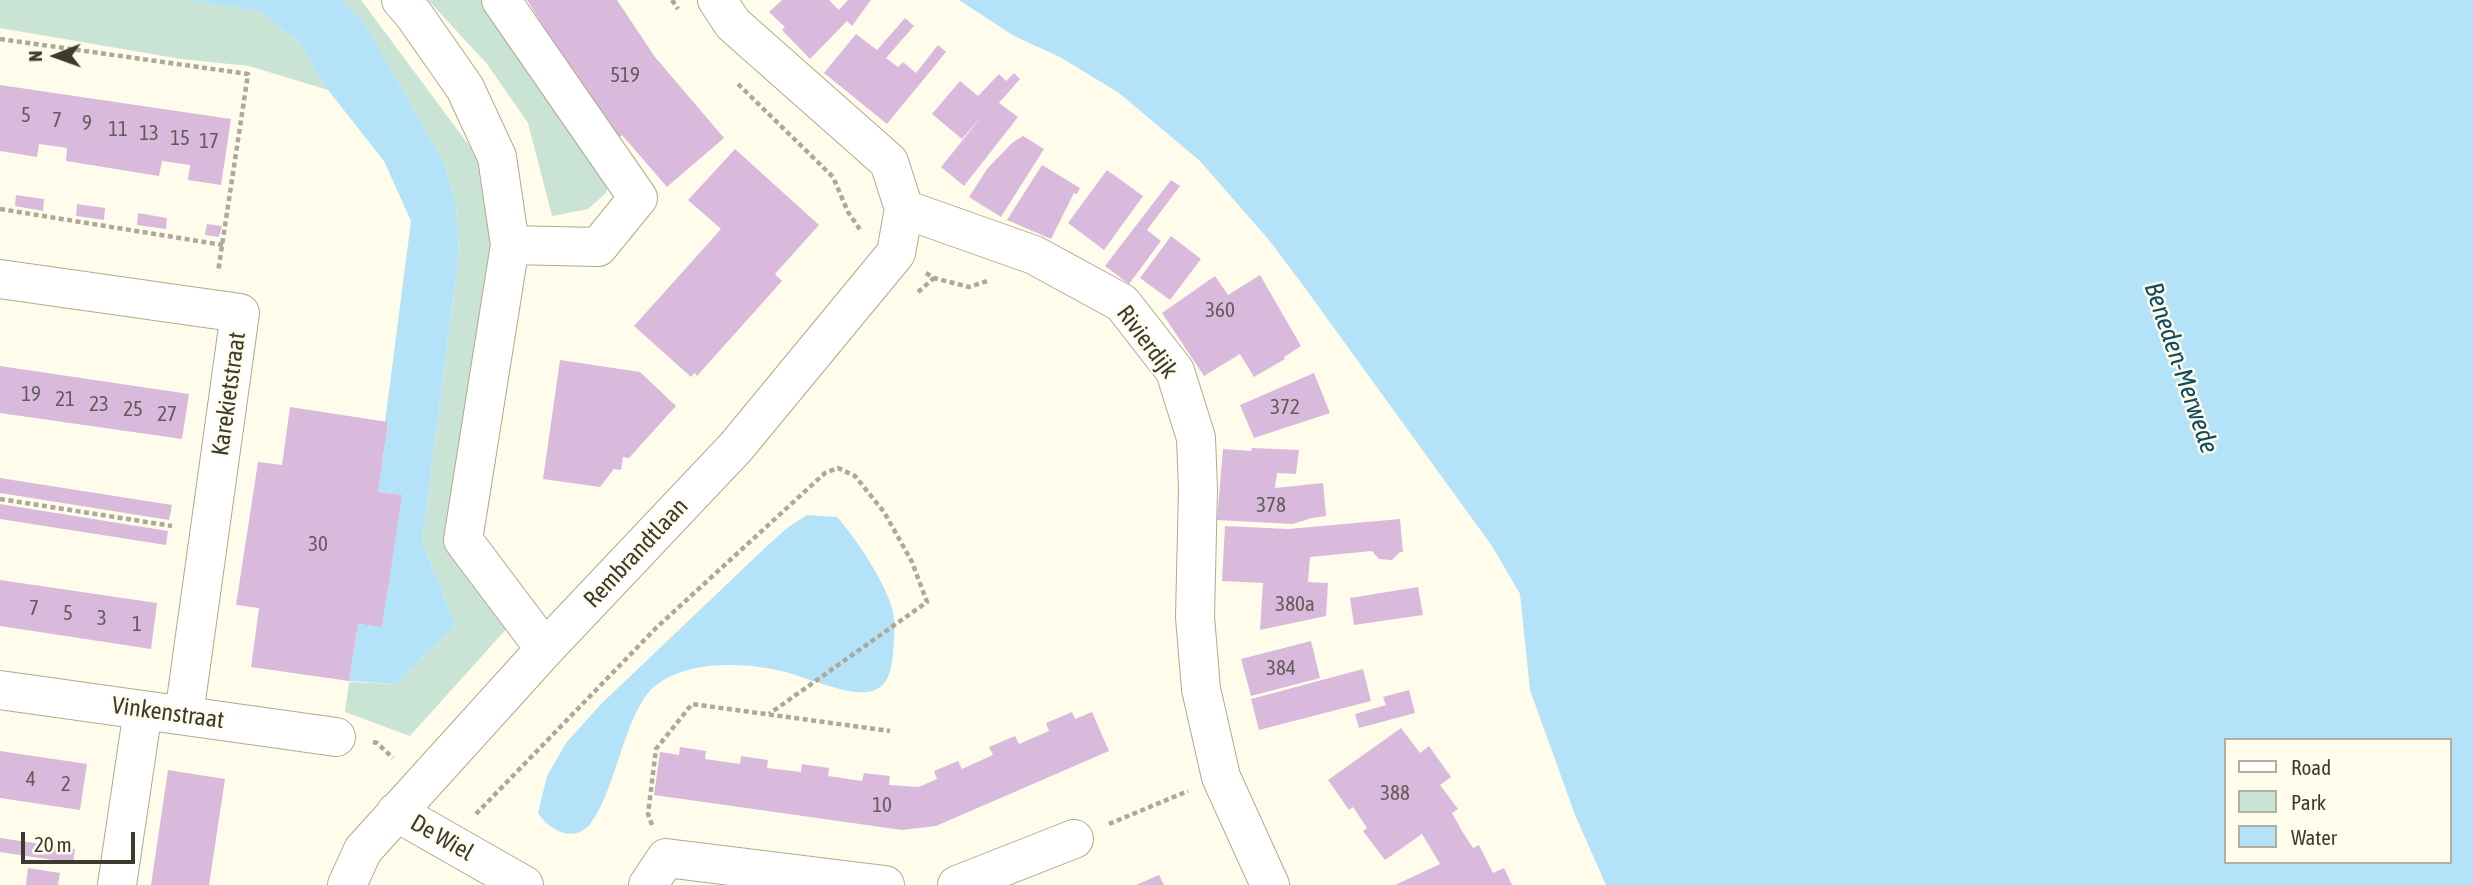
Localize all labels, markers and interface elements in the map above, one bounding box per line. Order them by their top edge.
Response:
north arrow [21,21,91,91]
text: N [24,51,46,62]
house number: 519 [610,62,640,88]
house number: 5 [21,102,31,128]
house number: 7 [52,107,62,133]
house number: 9 [82,110,92,136]
house number: 11 [108,116,128,142]
house number: 13 [139,120,159,146]
house number: 15 [170,125,190,151]
house number: 17 [199,128,219,154]
water label: Beneden-Merwede [2137,278,2225,458]
house number: 360 [1205,297,1235,323]
street label: Rivierdijk [1110,300,1184,384]
street label: Karekietstraat [206,330,252,458]
house number: 19 [21,381,41,407]
house number: 21 [55,386,75,412]
house number: 23 [89,391,109,417]
house number: 372 [1270,394,1300,420]
house number: 25 [123,396,143,422]
house number: 27 [157,401,177,427]
street label: Rembrandtlaan [578,492,694,614]
house number: 378 [1256,492,1286,518]
house number: 30 [308,531,328,557]
house number: 380a [1275,591,1315,617]
house number: 7 [29,595,39,621]
house number: 5 [63,600,73,626]
house number: 3 [97,605,107,631]
house number: 1 [132,611,142,637]
house number: 384 [1266,655,1296,681]
street label: Vinkenstraat [110,691,226,735]
legend [2224,738,2452,864]
text: Road [2291,755,2331,779]
house number: 4 [26,766,36,792]
house number: 2 [61,771,71,797]
house number: 388 [1380,780,1410,806]
text: Park [2291,790,2326,814]
house number: 10 [872,792,892,818]
street label: De Wiel [405,809,479,867]
scale bar [24,818,138,862]
text: Water [2291,825,2337,849]
text: 20 m [34,832,72,856]

